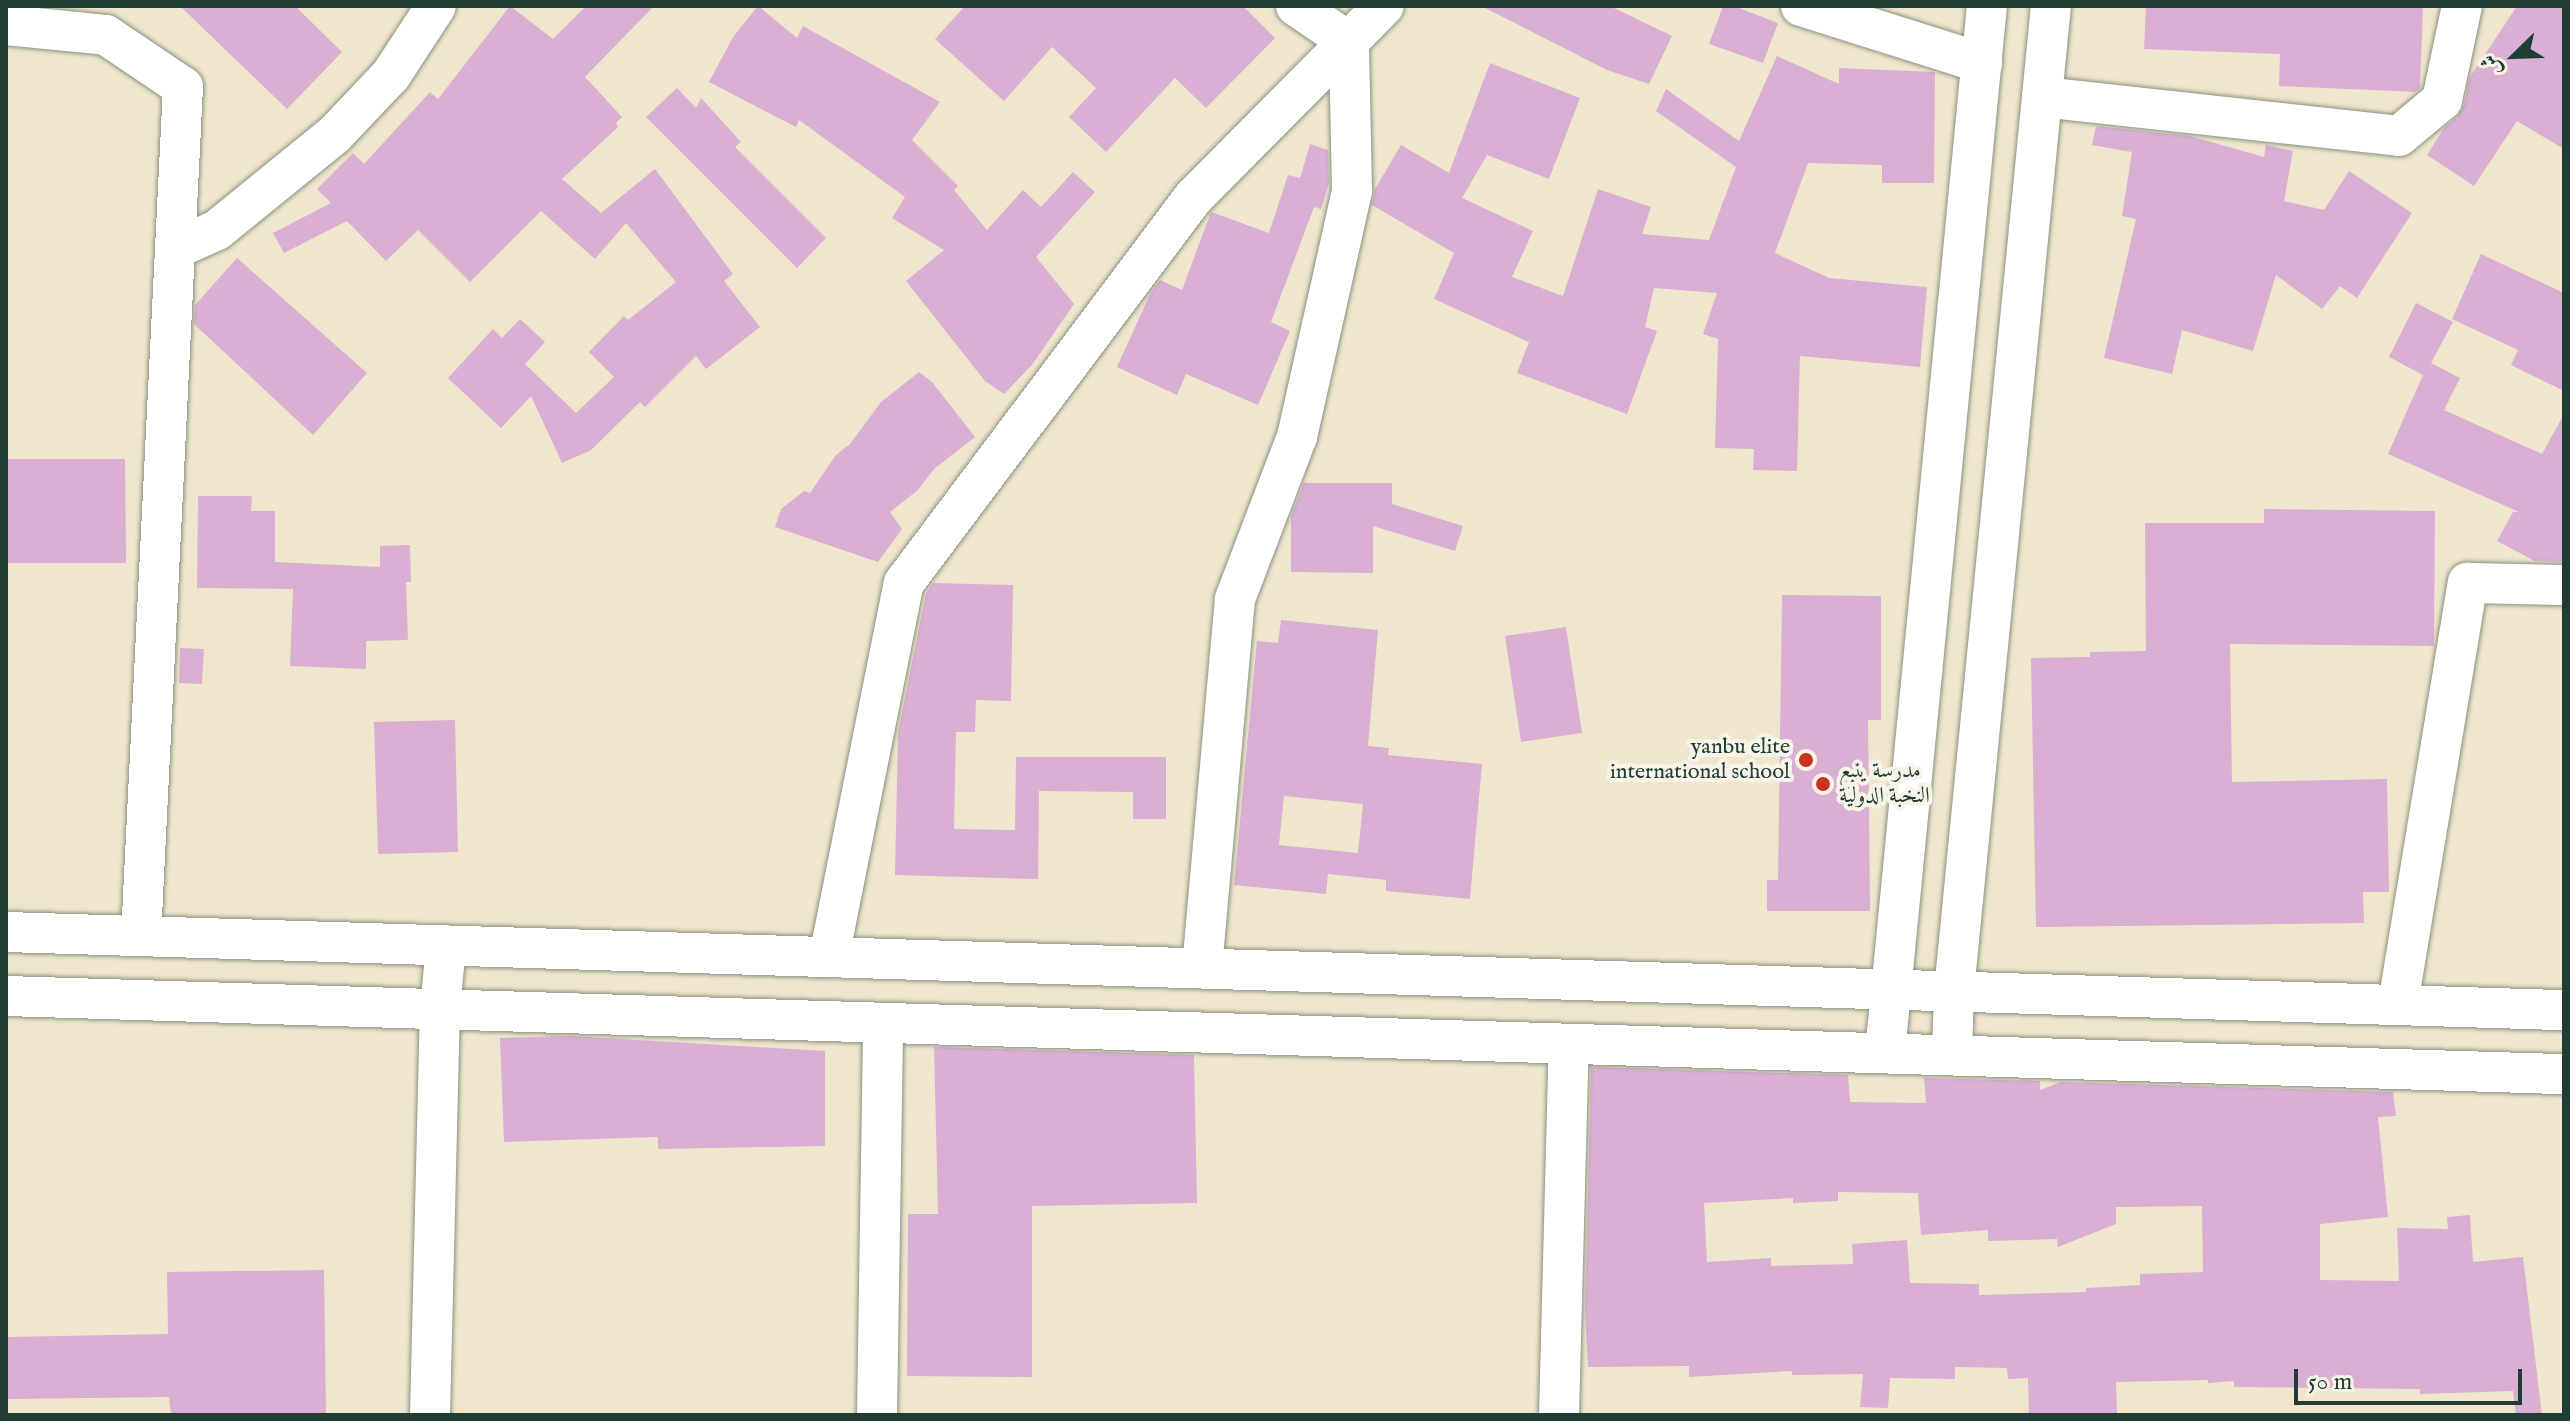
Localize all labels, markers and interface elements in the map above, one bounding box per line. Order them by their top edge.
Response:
north arrow [2474,16,2554,96]
text: ش [2475,50,2509,81]
place label: yanbu elite international school [1610,734,1790,786]
marker: yanbu elite international school [1797,751,1815,769]
place label: مدرسة ينبع النخبة الدولية [1839,758,1930,810]
marker: مدرسة ينبع النخبة الدولية [1814,775,1832,793]
scale bar [2298,1353,2526,1403]
text: 50 m [2308,1367,2352,1398]

